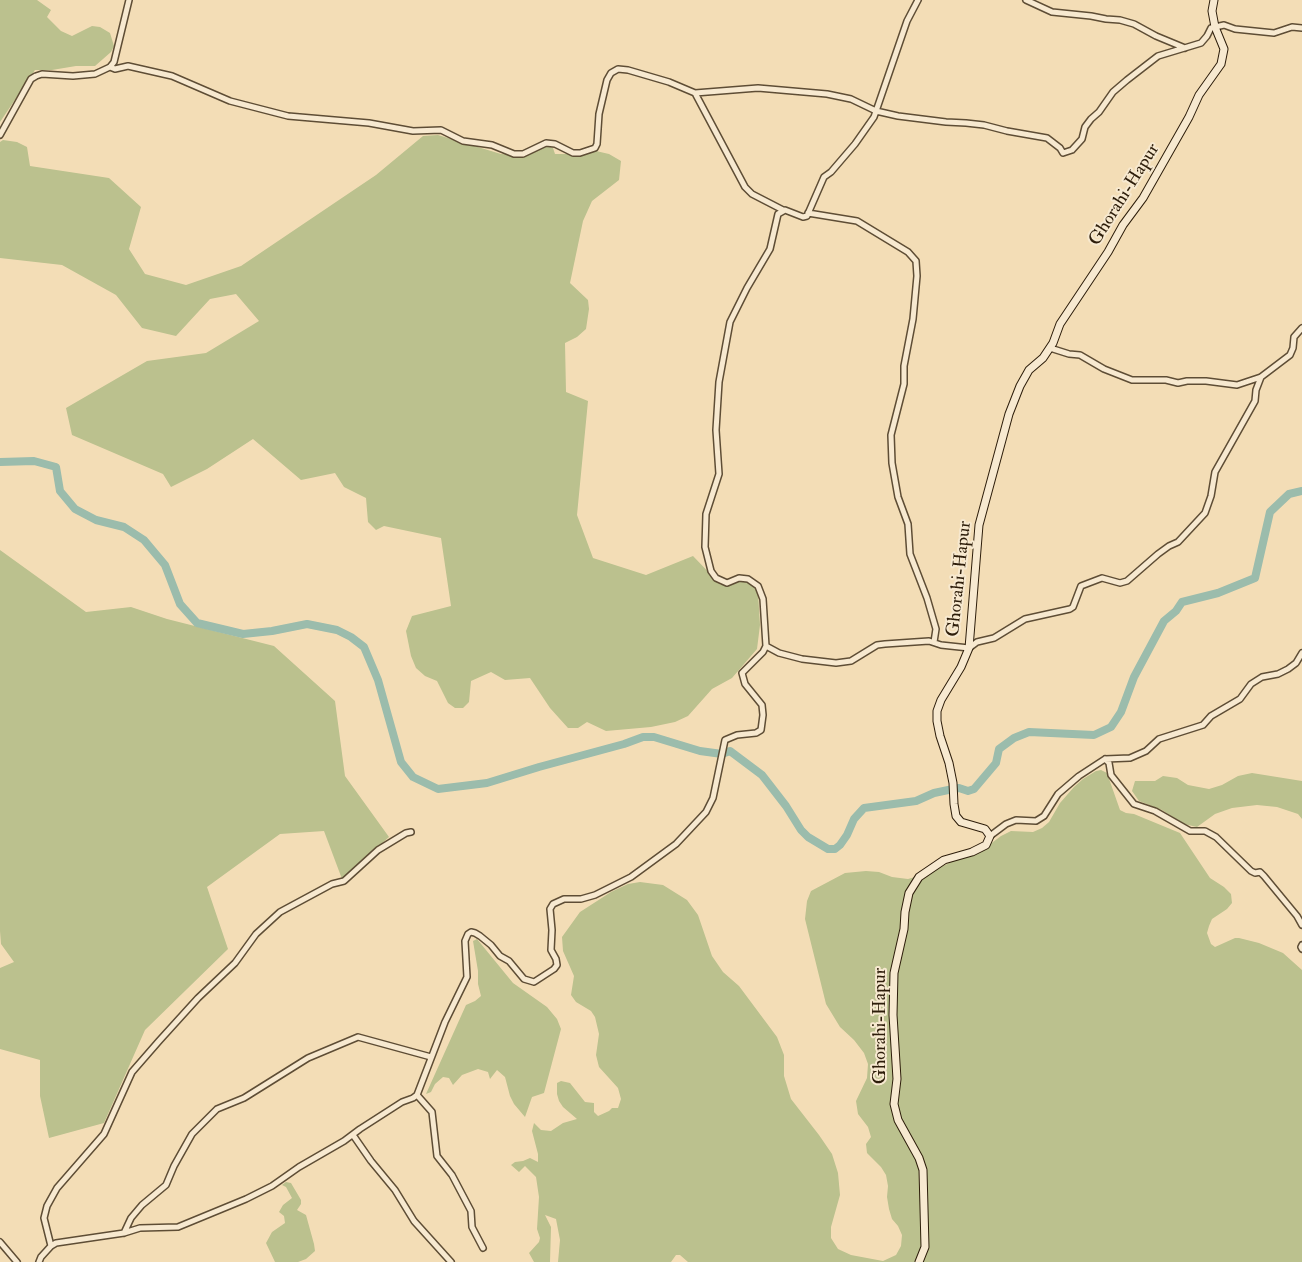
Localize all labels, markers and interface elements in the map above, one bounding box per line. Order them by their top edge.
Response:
street label: Ghorahi-Hapur [1085,140,1165,250]
street label: Ghorahi-Hapur [943,520,977,638]
street label: Ghorahi-Hapur [870,968,892,1084]

